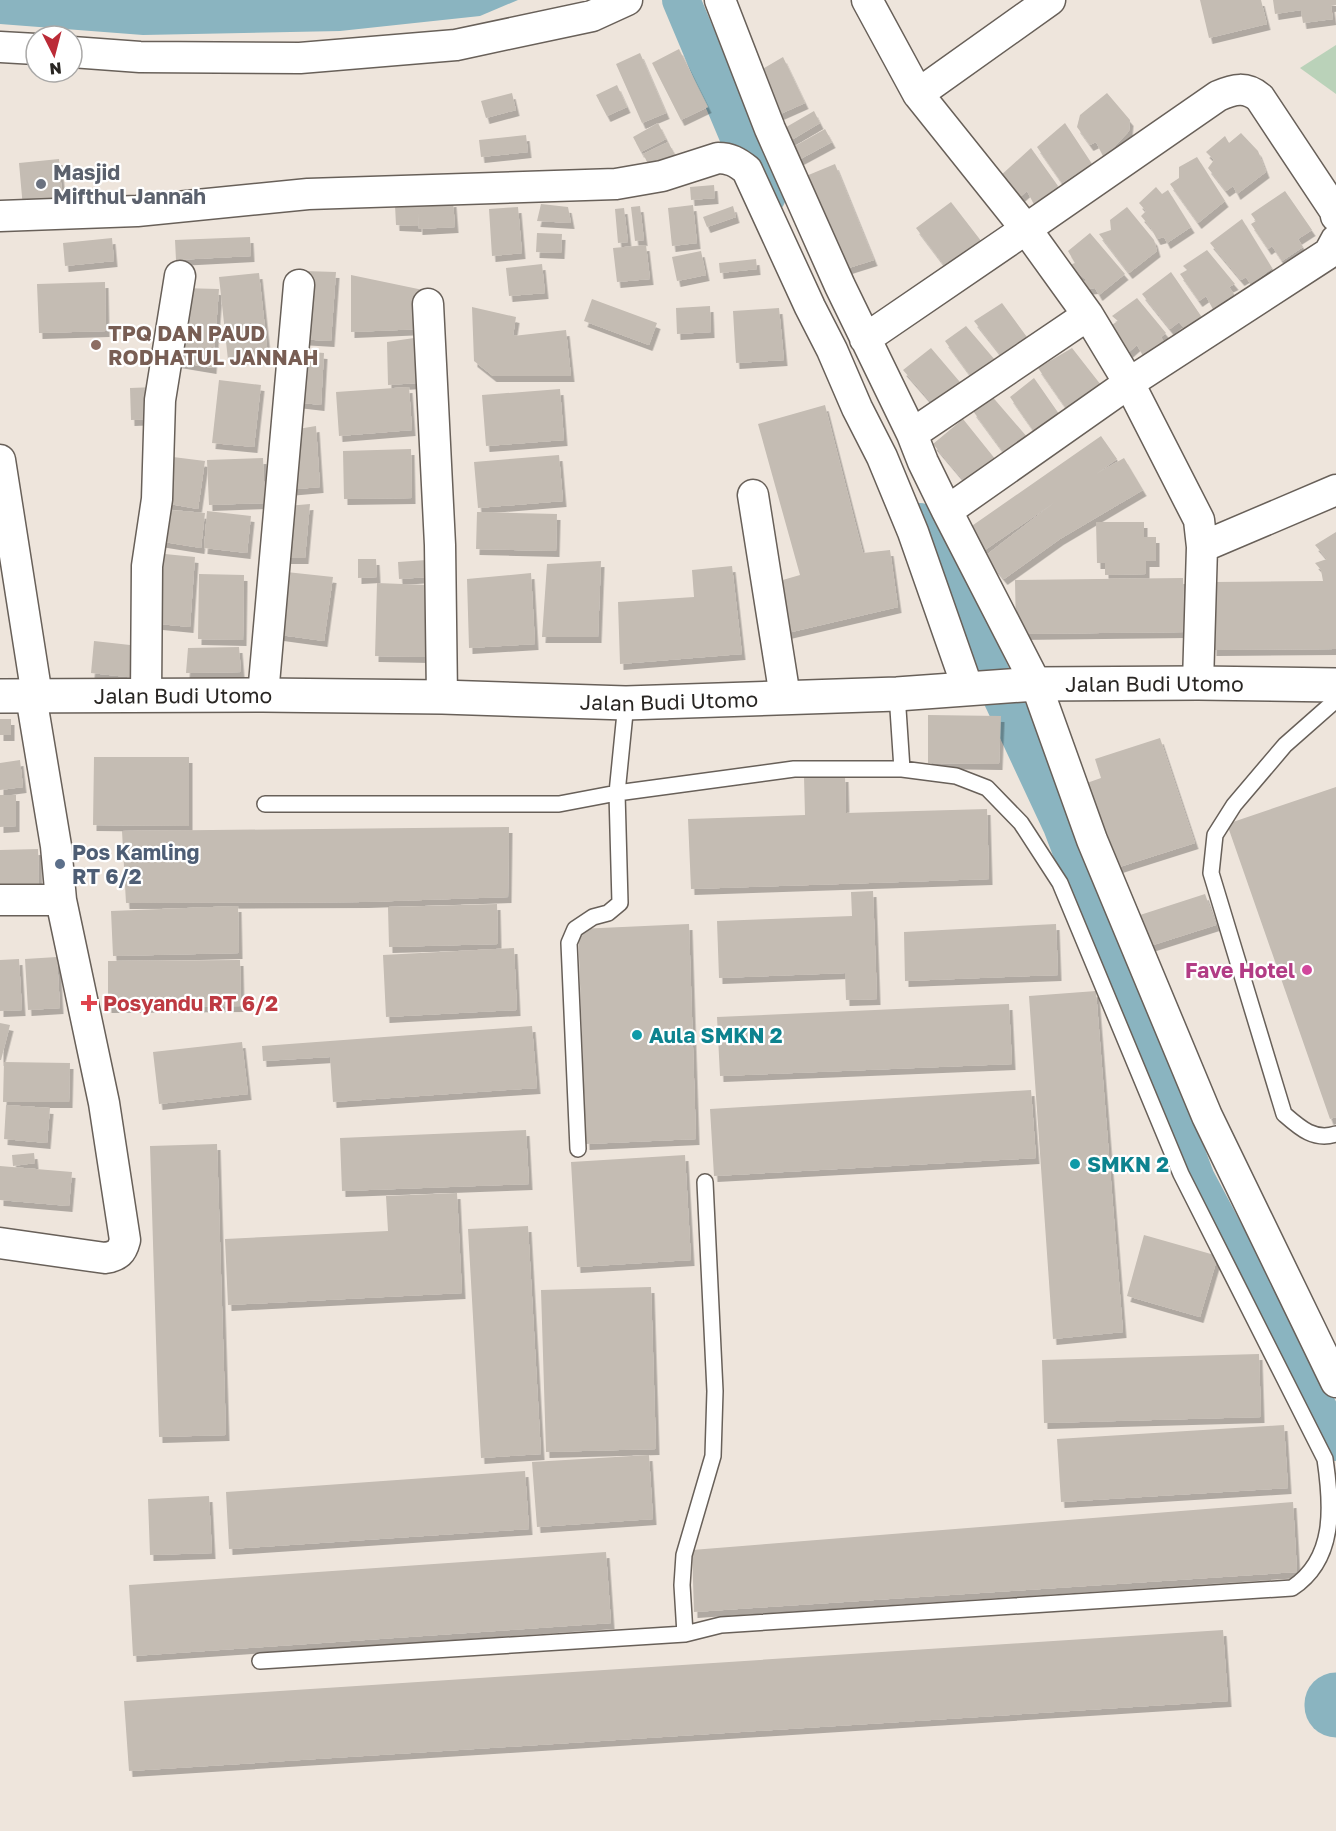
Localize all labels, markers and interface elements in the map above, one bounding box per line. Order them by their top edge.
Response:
north arrow [24,24,84,84]
text: N [48,58,63,79]
place label: Masjid Mifthul Jannah [53,159,206,209]
marker: Masjid Mifthul Jannah [34,177,48,191]
place label: TPQ DAN PAUD RODHATUL JANNAH [108,320,319,370]
marker: TPQ DAN PAUD RODHATUL JANNAH [89,338,103,352]
street label: Jalan Budi Utomo [1065,670,1244,697]
street label: Jalan Budi Utomo [94,682,272,709]
street label: Jalan Budi Utomo [579,686,758,716]
place label: Pos Kamling RT 6/2 [72,839,199,889]
marker: Pos Kamling RT 6/2 [53,857,67,871]
place label: Fave Hotel [1185,957,1295,983]
marker: Fave Hotel [1300,963,1314,977]
place label: Posyandu RT 6/2 [103,990,278,1016]
marker: Posyandu RT 6/2 [80,994,98,1012]
place label: Aula SMKN 2 [649,1022,783,1048]
marker: Aula SMKN 2 [630,1028,644,1042]
place label: SMKN 2 [1087,1151,1169,1177]
marker: SMKN 2 [1068,1157,1082,1171]

